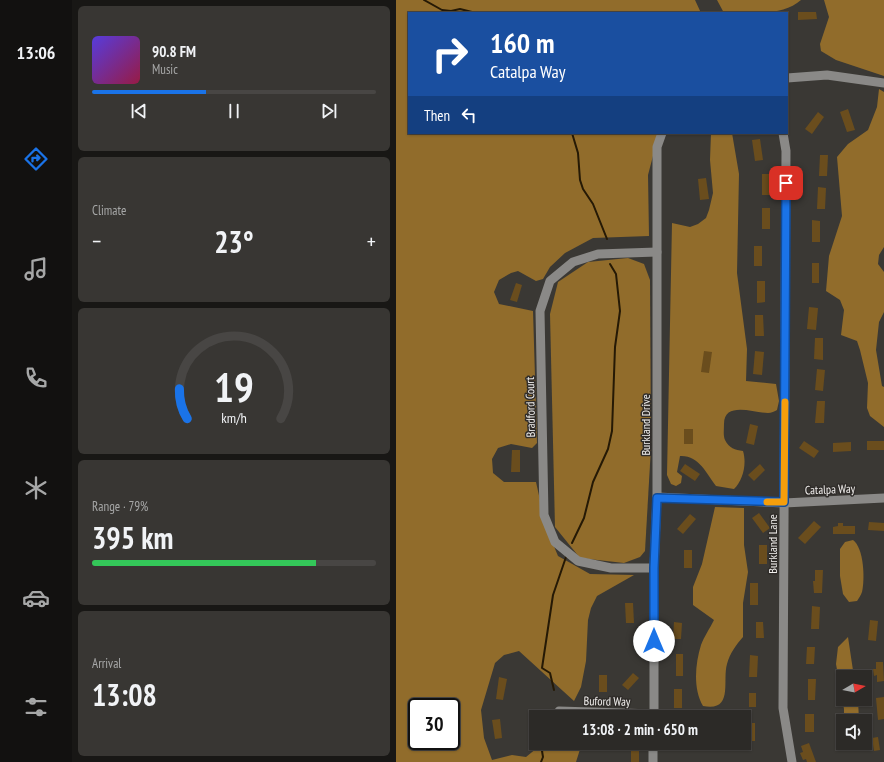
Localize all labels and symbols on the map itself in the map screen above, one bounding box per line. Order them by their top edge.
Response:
pin [769,166,803,200]
street label: Bradford Court [522,376,538,437]
street label: Burkland Drive [638,394,653,456]
street label: Catalpa Way [805,481,856,497]
street label: Burkland Lane [765,514,780,574]
position arrow [633,620,675,662]
north arrow [836,670,872,706]
street label: Buford Way [583,693,631,709]
speed limit sign: 30 [408,698,460,750]

